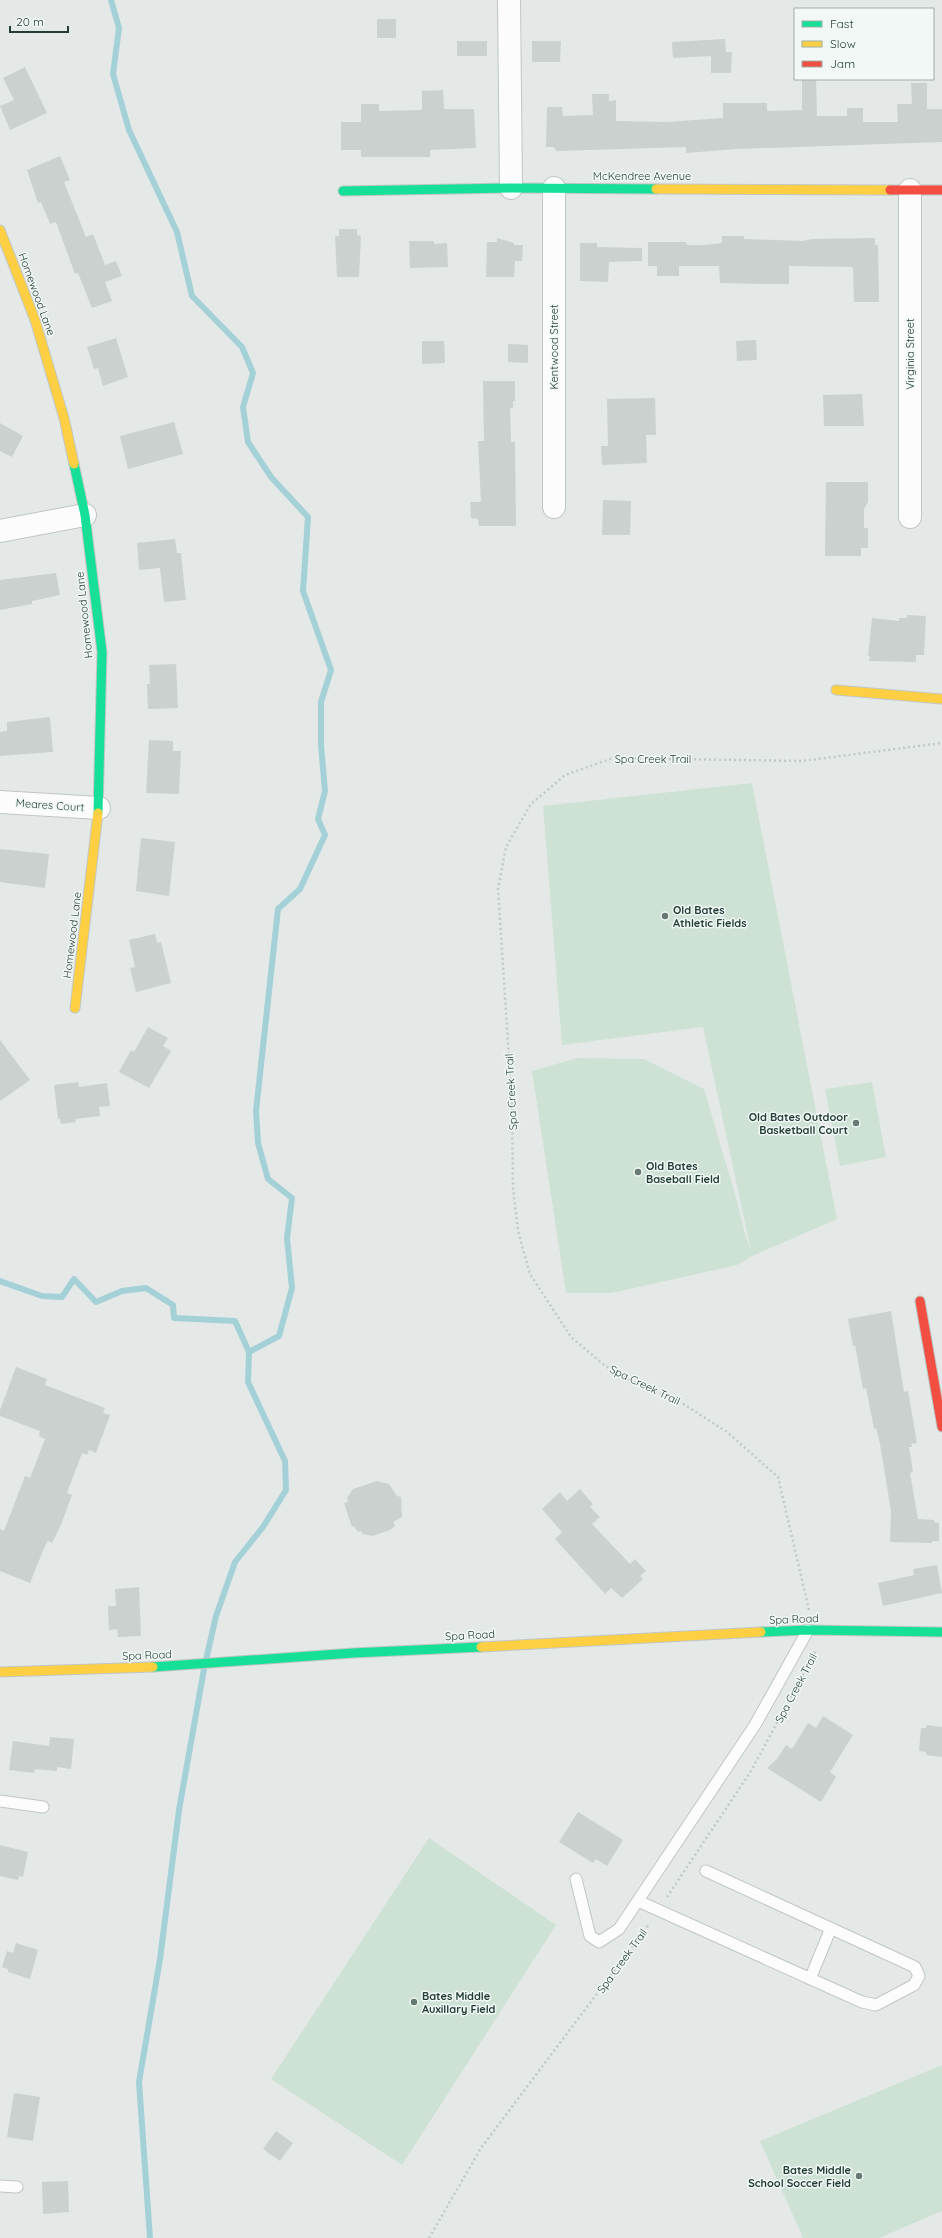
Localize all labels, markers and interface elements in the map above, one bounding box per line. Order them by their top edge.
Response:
scale bar [10,8,68,34]
legend [794,8,934,80]
text: 20 m [16,14,44,29]
text: Fast [830,16,854,31]
text: Slow [830,36,856,51]
text: Jam [830,56,855,71]
street label: McKendree Avenue [593,169,691,183]
street label: Homewood Lane [16,251,58,337]
street label: Kentwood Street [547,304,561,390]
street label: Virginia Street [903,318,917,390]
street label: Homewood Lane [72,571,96,659]
street label: Spa Creek Trail [615,752,691,766]
street label: Meares Court [15,796,85,814]
street label: Homewood Lane [60,891,84,979]
place label: Old Bates Athletic Fields [673,903,747,930]
marker: Old Bates Athletic Fields [660,911,670,921]
street label: Spa Creek Trail [502,1053,520,1131]
place label: Old Bates Outdoor Basketball Court [749,1110,848,1137]
marker: Old Bates Outdoor Basketball Court [851,1118,861,1128]
place label: Old Bates Baseball Field [646,1159,720,1186]
marker: Old Bates Baseball Field [633,1167,643,1177]
street label: Spa Creek Trail [607,1362,683,1408]
street label: Spa Road [769,1611,819,1627]
street label: Spa Road [445,1627,495,1643]
street label: Spa Road [122,1647,172,1663]
street label: Spa Creek Trail [772,1651,820,1725]
street label: Spa Creek Trail [594,1926,650,1996]
place label: Bates Middle Auxillary Field [422,1989,496,2016]
marker: Bates Middle Auxillary Field [409,1997,419,2007]
place label: Bates Middle School Soccer Field [748,2163,852,2190]
marker: Bates Middle School Soccer Field [854,2171,864,2181]

